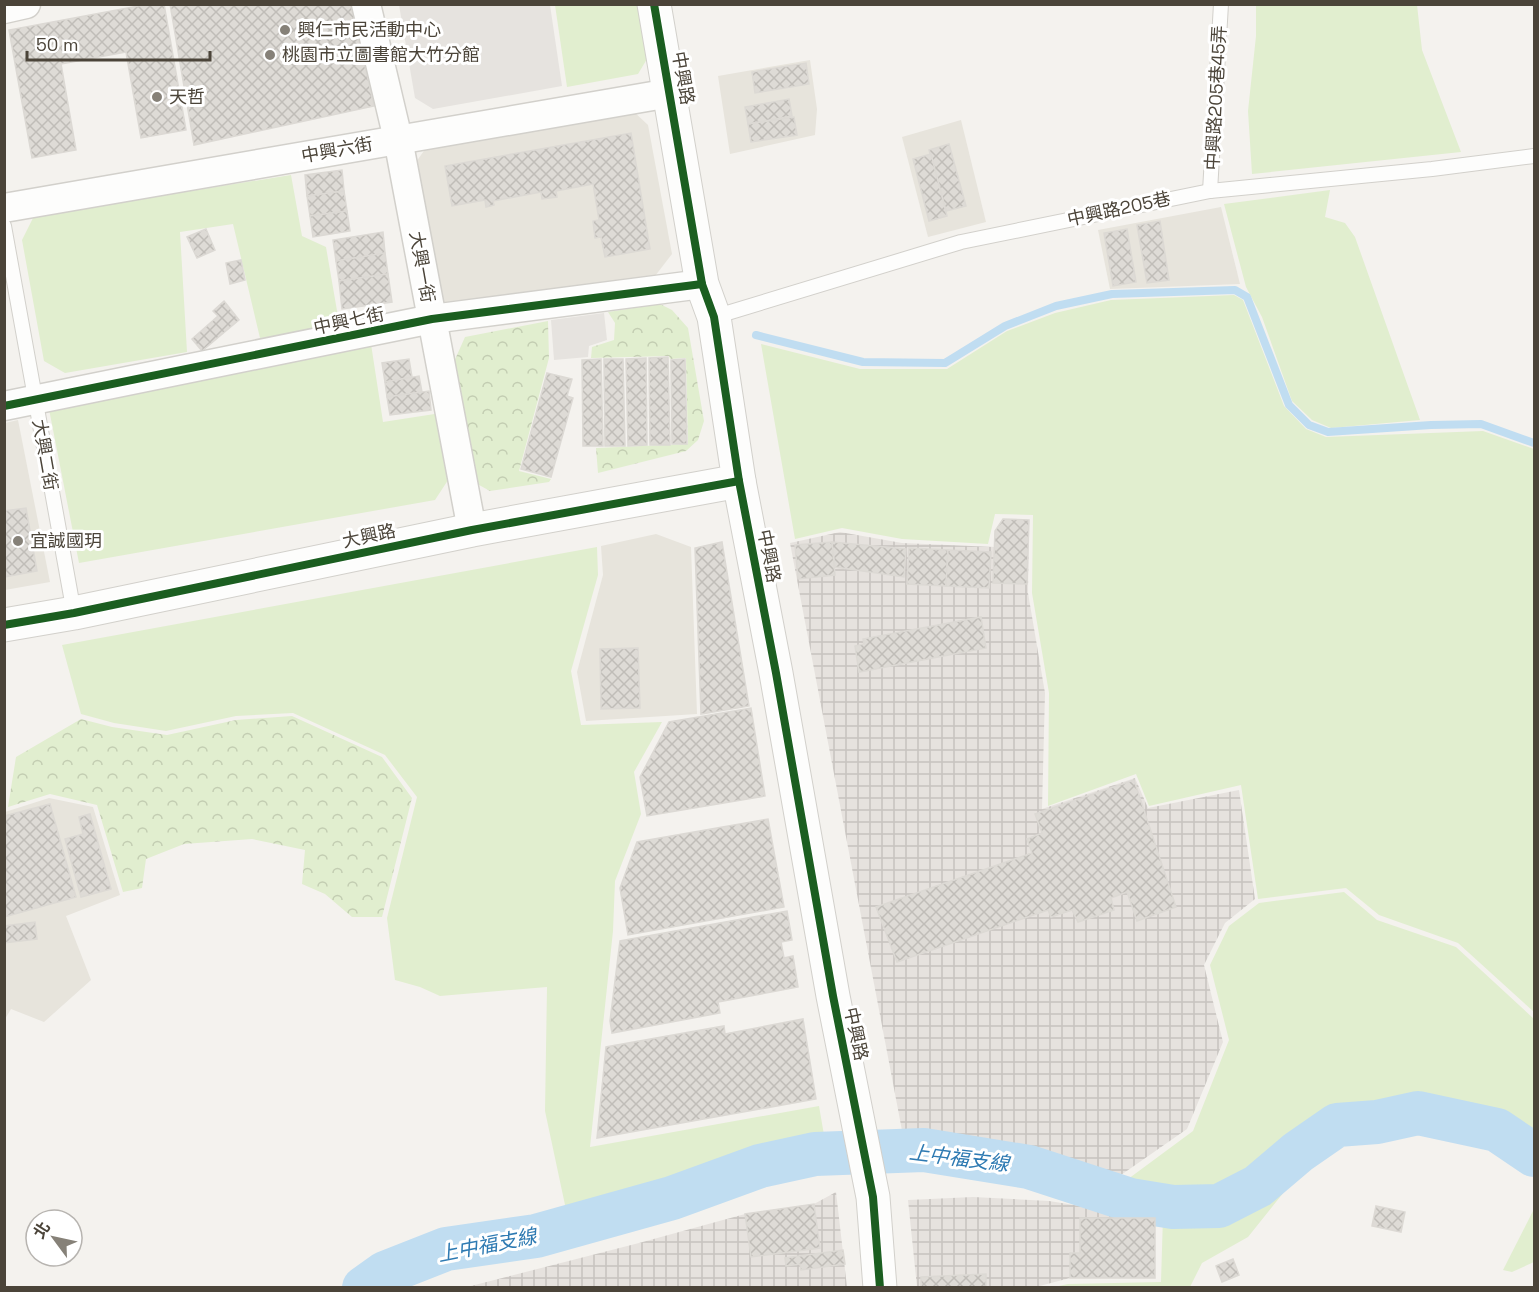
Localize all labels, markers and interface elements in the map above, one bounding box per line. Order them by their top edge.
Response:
place label: 興仁市民活動中心 [297,18,441,41]
marker: 興仁市民活動中心 [278,23,292,37]
scale bar [27,24,210,62]
street label: 中興路205巷45弄 [1200,25,1231,171]
text: 50 m [36,33,78,56]
place label: 桃園市立圖書館大竹分館 [282,43,480,66]
marker: 桃園市立圖書館大竹分館 [263,48,277,62]
street label: 中興路 [667,49,700,106]
place label: 天哲 [169,85,205,108]
marker: 天哲 [150,90,164,104]
street label: 中興六街 [299,132,374,167]
street label: 中興路205巷 [1065,186,1173,231]
street label: 大興一街 [405,229,440,304]
street label: 中興七街 [311,302,387,339]
street label: 大興二街 [28,417,63,492]
street label: 大興路 [340,519,398,552]
street label: 中興路 [753,527,786,585]
place label: 宜誠國玥 [30,529,102,552]
marker: 宜誠國玥 [11,534,25,548]
street label: 中興路 [840,1005,873,1063]
water label: 上中福支線 [908,1139,1012,1177]
north arrow [24,1208,84,1268]
text: 北 [29,1218,55,1243]
water label: 上中福支線 [435,1222,541,1267]

